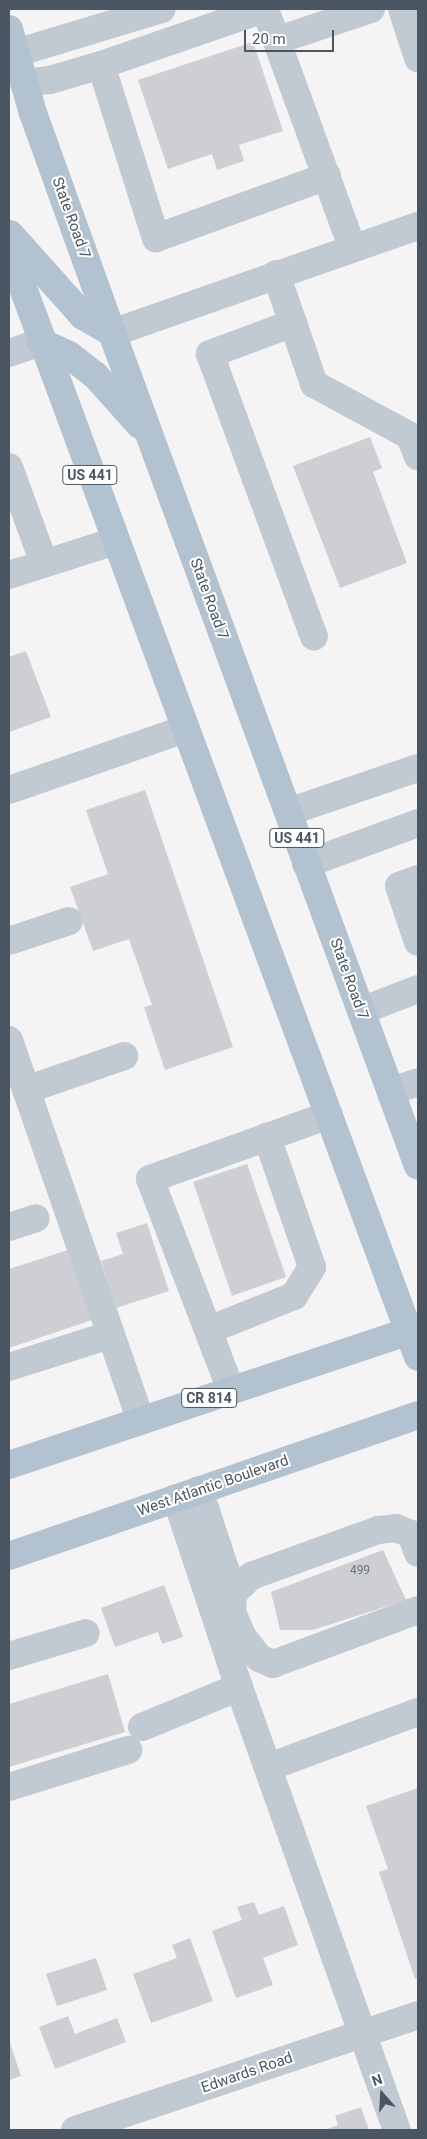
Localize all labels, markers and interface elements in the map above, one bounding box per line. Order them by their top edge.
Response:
scale bar [247,20,337,52]
text: 20 m [252,30,286,48]
street label: State Road 7 [48,175,94,261]
road number: US 441 [61,464,119,486]
street label: State Road 7 [186,556,232,642]
road number: US 441 [268,826,326,850]
street label: State Road 7 [326,936,372,1022]
road number: CR 814 [180,1386,238,1410]
street label: West Atlantic Boulevard [135,1452,291,1520]
house number: 499 [350,1564,370,1578]
street label: Edwards Road [199,2049,295,2097]
north arrow [357,2069,407,2119]
text: N [370,2071,384,2089]

